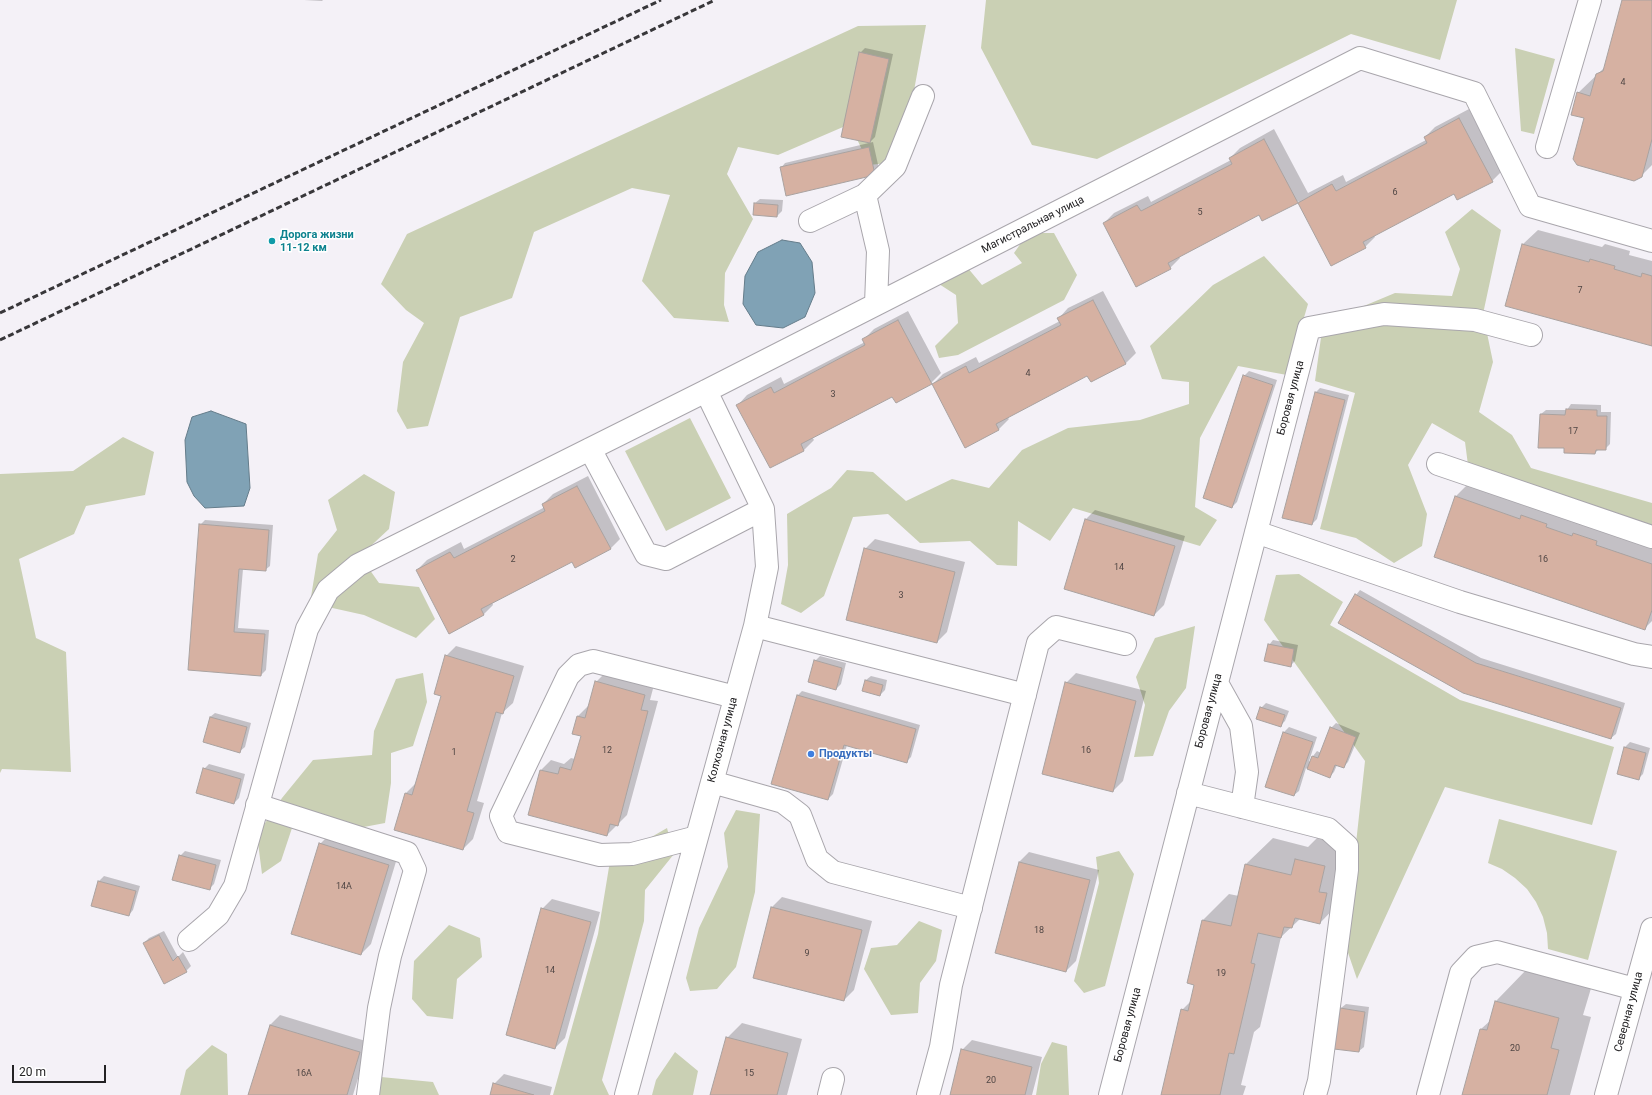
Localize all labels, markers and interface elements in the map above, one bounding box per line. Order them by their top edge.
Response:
house number: 4 [1620,78,1626,88]
house number: 6 [1392,188,1398,198]
street label: Магистральная улица [979,193,1087,257]
house number: 5 [1197,208,1203,218]
place label: Дорога жизни 11-12 км [280,228,354,254]
marker: Дорога жизни 11-12 км [267,236,277,246]
house number: 7 [1577,286,1583,296]
street label: Боровая улица [1275,359,1307,437]
house number: 4 [1025,369,1031,379]
house number: 3 [830,390,836,400]
house number: 17 [1568,427,1578,437]
house number: 2 [510,555,516,565]
house number: 16 [1538,555,1548,565]
house number: 14 [1114,563,1124,573]
house number: 3 [898,591,904,601]
street label: Боровая улица [1193,672,1225,750]
street label: Колхозная улица [705,696,741,784]
house number: 12 [602,746,612,756]
house number: 16 [1081,746,1091,756]
place label: Продукты [819,747,872,761]
house number: 1 [451,748,457,758]
marker: Продукты [806,749,816,759]
house number: 14А [336,882,352,892]
house number: 18 [1034,926,1044,936]
house number: 9 [804,949,810,959]
house number: 14 [545,966,555,976]
house number: 19 [1216,969,1226,979]
street label: Северная улица [1612,970,1646,1054]
street label: Боровая улица [1112,986,1144,1064]
house number: 20 [1510,1044,1520,1054]
scale bar [14,1057,108,1083]
text: 20 m [19,1065,46,1079]
house number: 16А [296,1069,312,1079]
house number: 15 [744,1069,754,1079]
house number: 20 [986,1076,996,1086]

